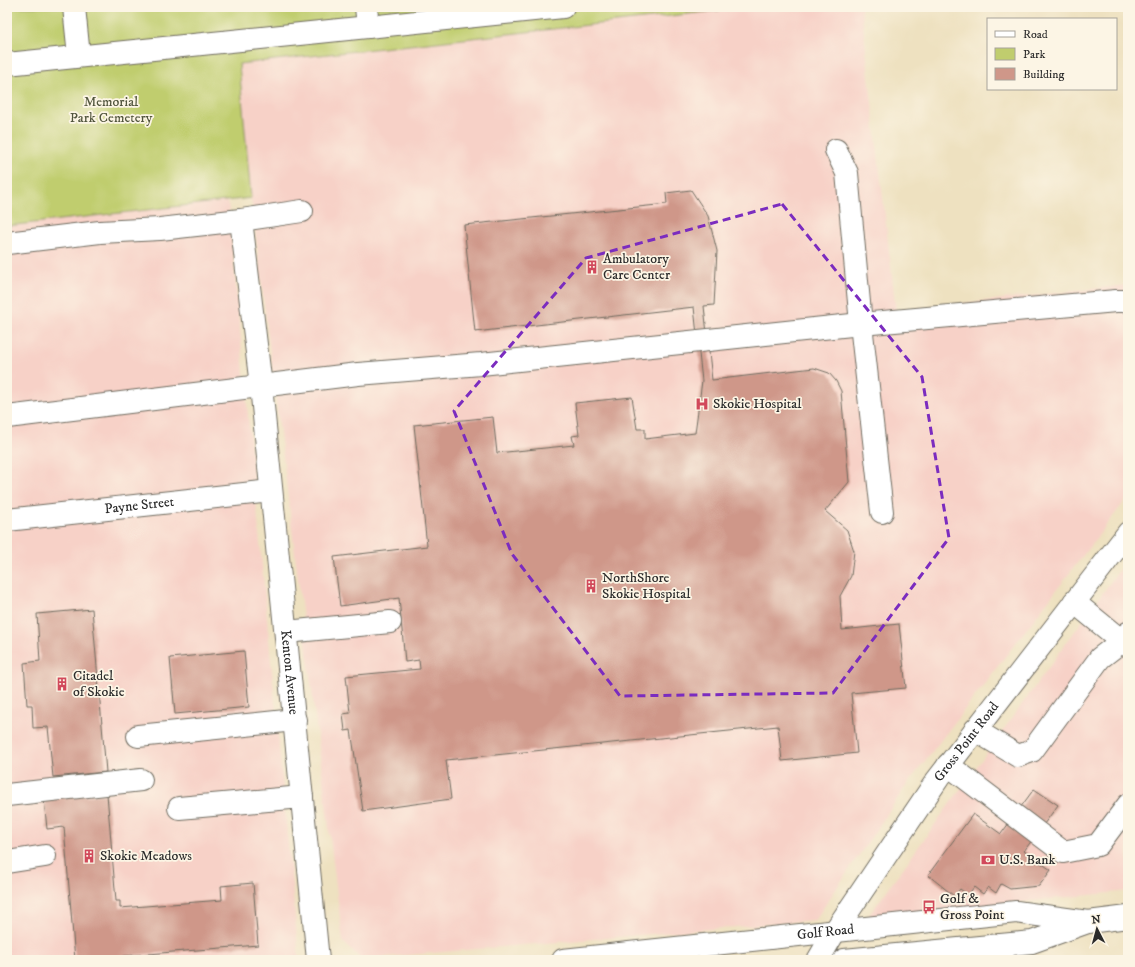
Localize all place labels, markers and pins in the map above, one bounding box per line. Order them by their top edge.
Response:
place label: Ambulatory Care Center [603,250,671,284]
building icon: Ambulatory Care Center [584,259,600,275]
place label: Skokie Hospital [713,395,802,413]
hospital icon: Skokie Hospital [694,396,710,412]
place label: NorthShore Skokie Hospital [602,569,691,603]
building icon: NorthShore Skokie Hospital [583,578,599,594]
place label: Citadel of Skokie [73,667,125,701]
building icon: Citadel of Skokie [54,676,70,692]
place label: Skokie Meadows [100,847,192,865]
building icon: Skokie Meadows [81,848,97,864]
place label: U.S. Bank [999,851,1055,869]
bank icon: U.S. Bank [980,852,996,868]
place label: Golf & Gross Point [940,890,1005,924]
bus stop icon: Golf & Gross Point [921,899,937,915]

